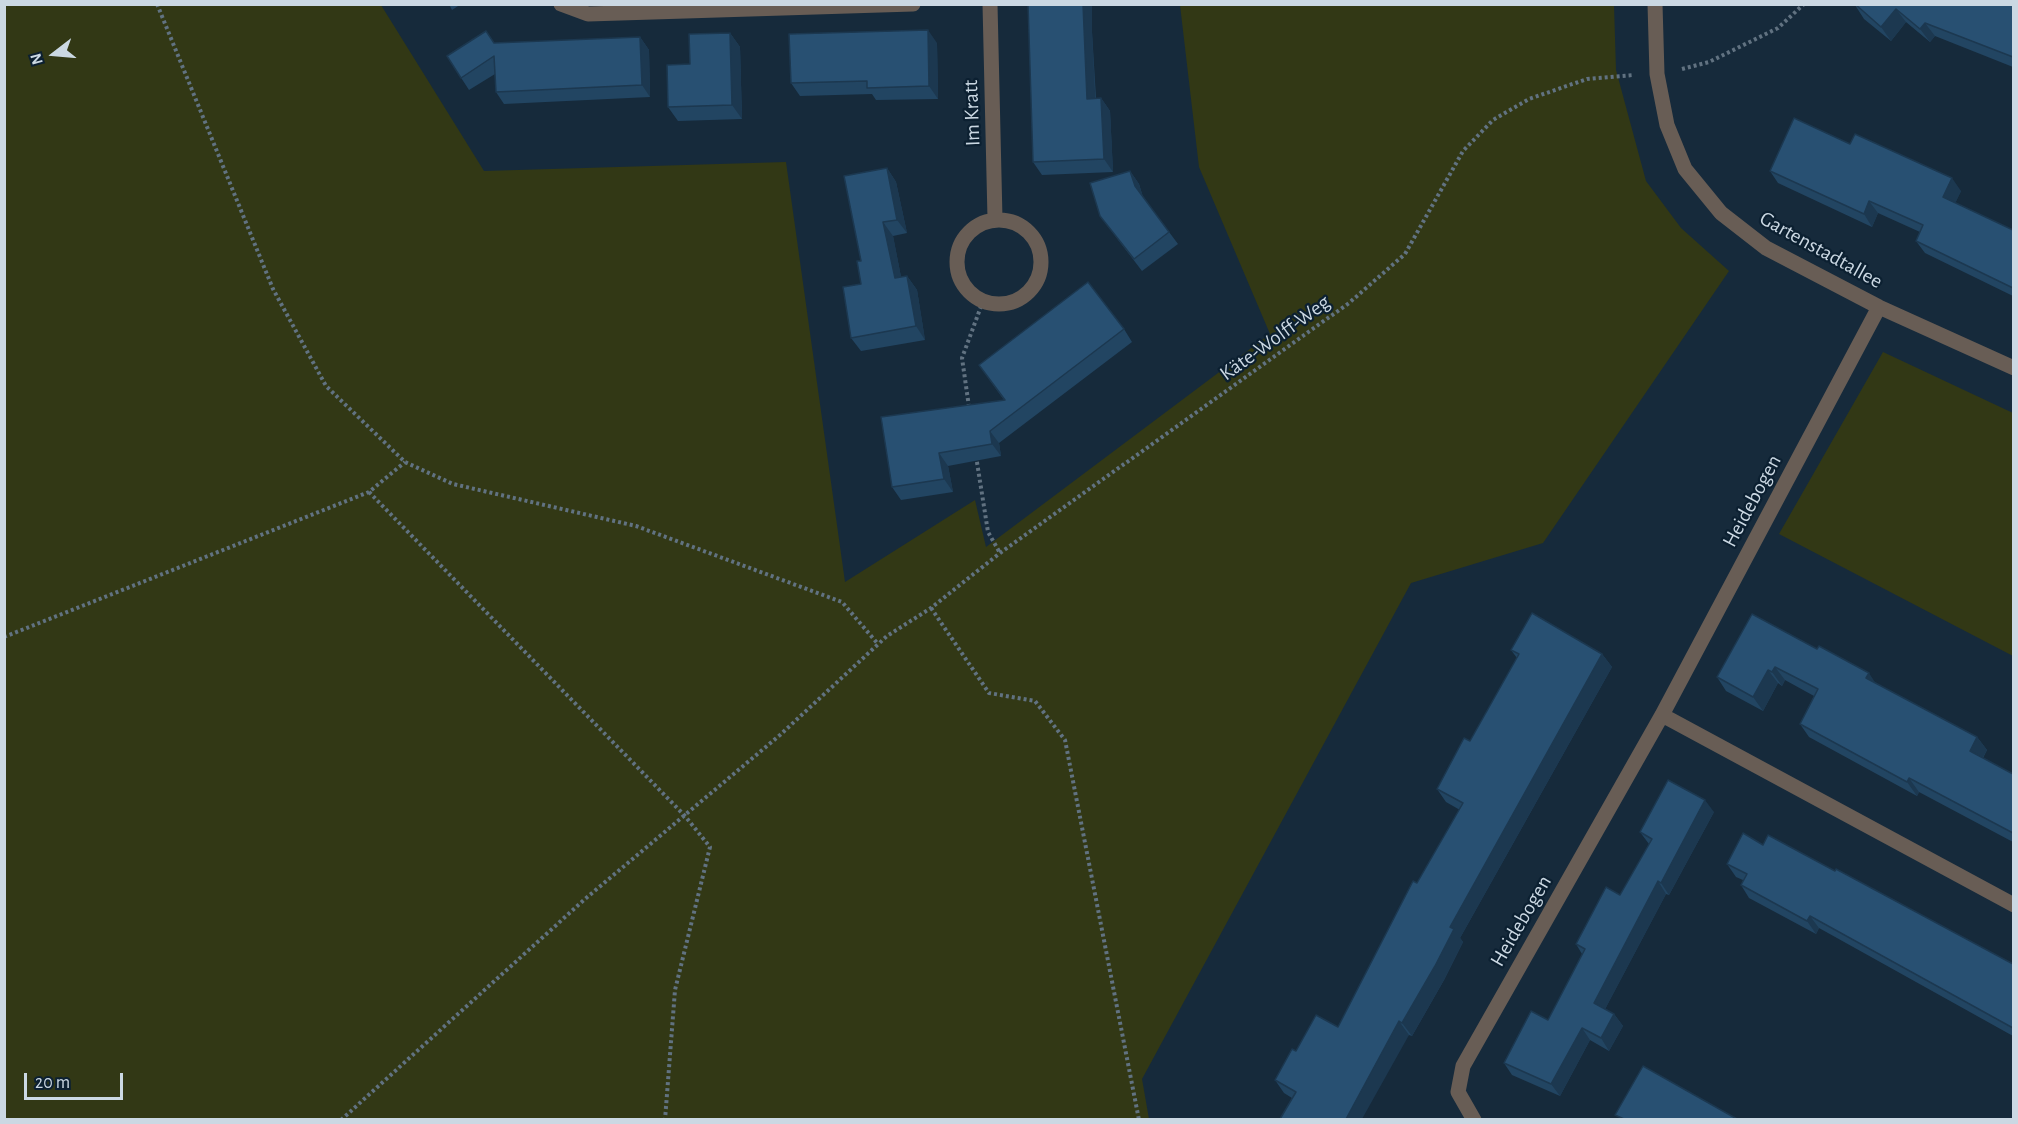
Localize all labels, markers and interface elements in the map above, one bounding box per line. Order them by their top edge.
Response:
north arrow [24,24,84,84]
text: N [27,51,46,67]
street label: Im Kratt [958,79,986,147]
street label: Gartenstadtallee [1755,206,1887,294]
street label: Käte-Wolff-Weg [1215,290,1335,386]
street label: Heidebogen [1717,450,1787,552]
street label: Heidebogen [1485,871,1557,971]
scale bar [27,1061,126,1099]
text: 20 m [35,1074,70,1092]

